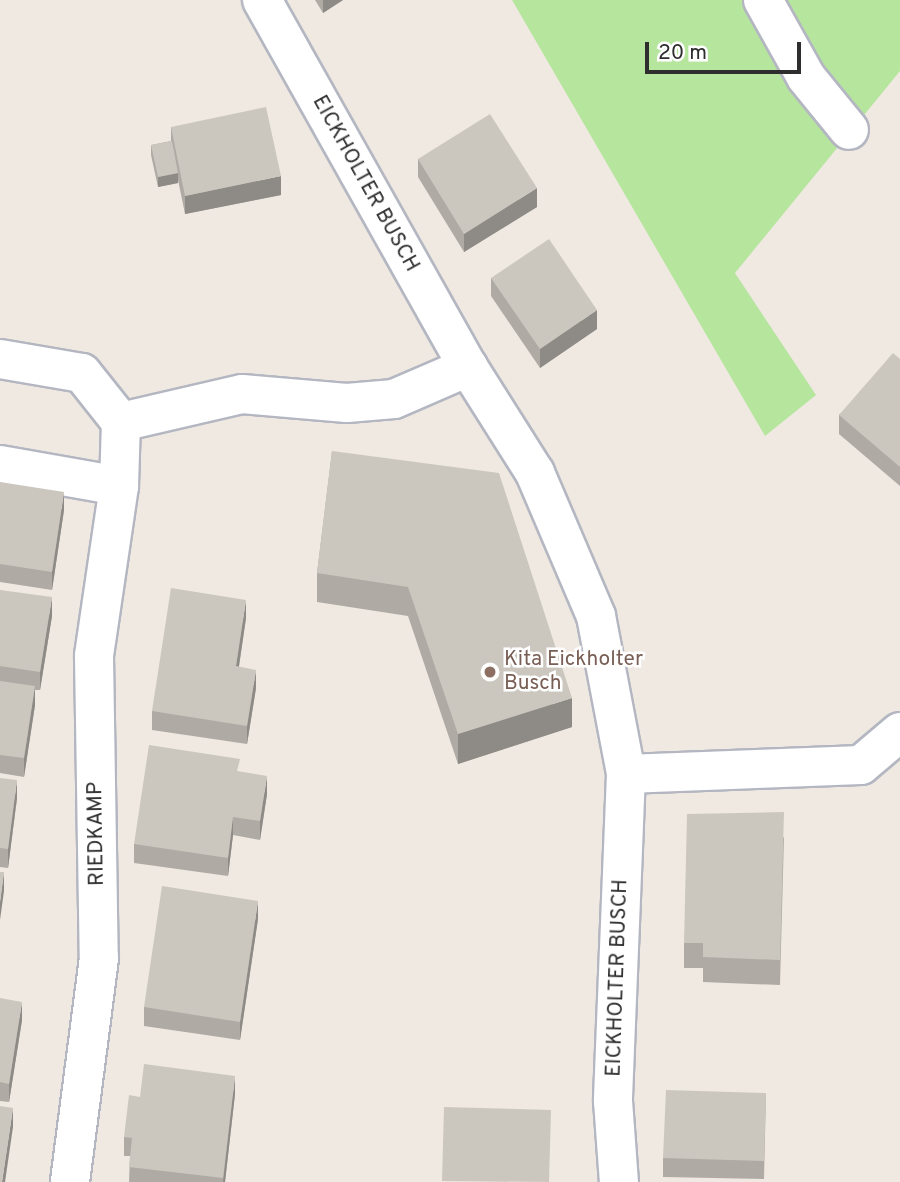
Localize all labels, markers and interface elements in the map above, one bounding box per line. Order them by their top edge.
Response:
scale bar [648,28,804,72]
text: 20 m [658,40,707,67]
street label: EICKHOLTER BUSCH [306,91,424,277]
place label: Kita Eickholter Busch [504,647,643,697]
marker: Kita Eickholter Busch [482,664,498,680]
street label: RIEDKAMP [83,782,111,886]
street label: EICKHOLTER BUSCH [602,879,634,1077]

